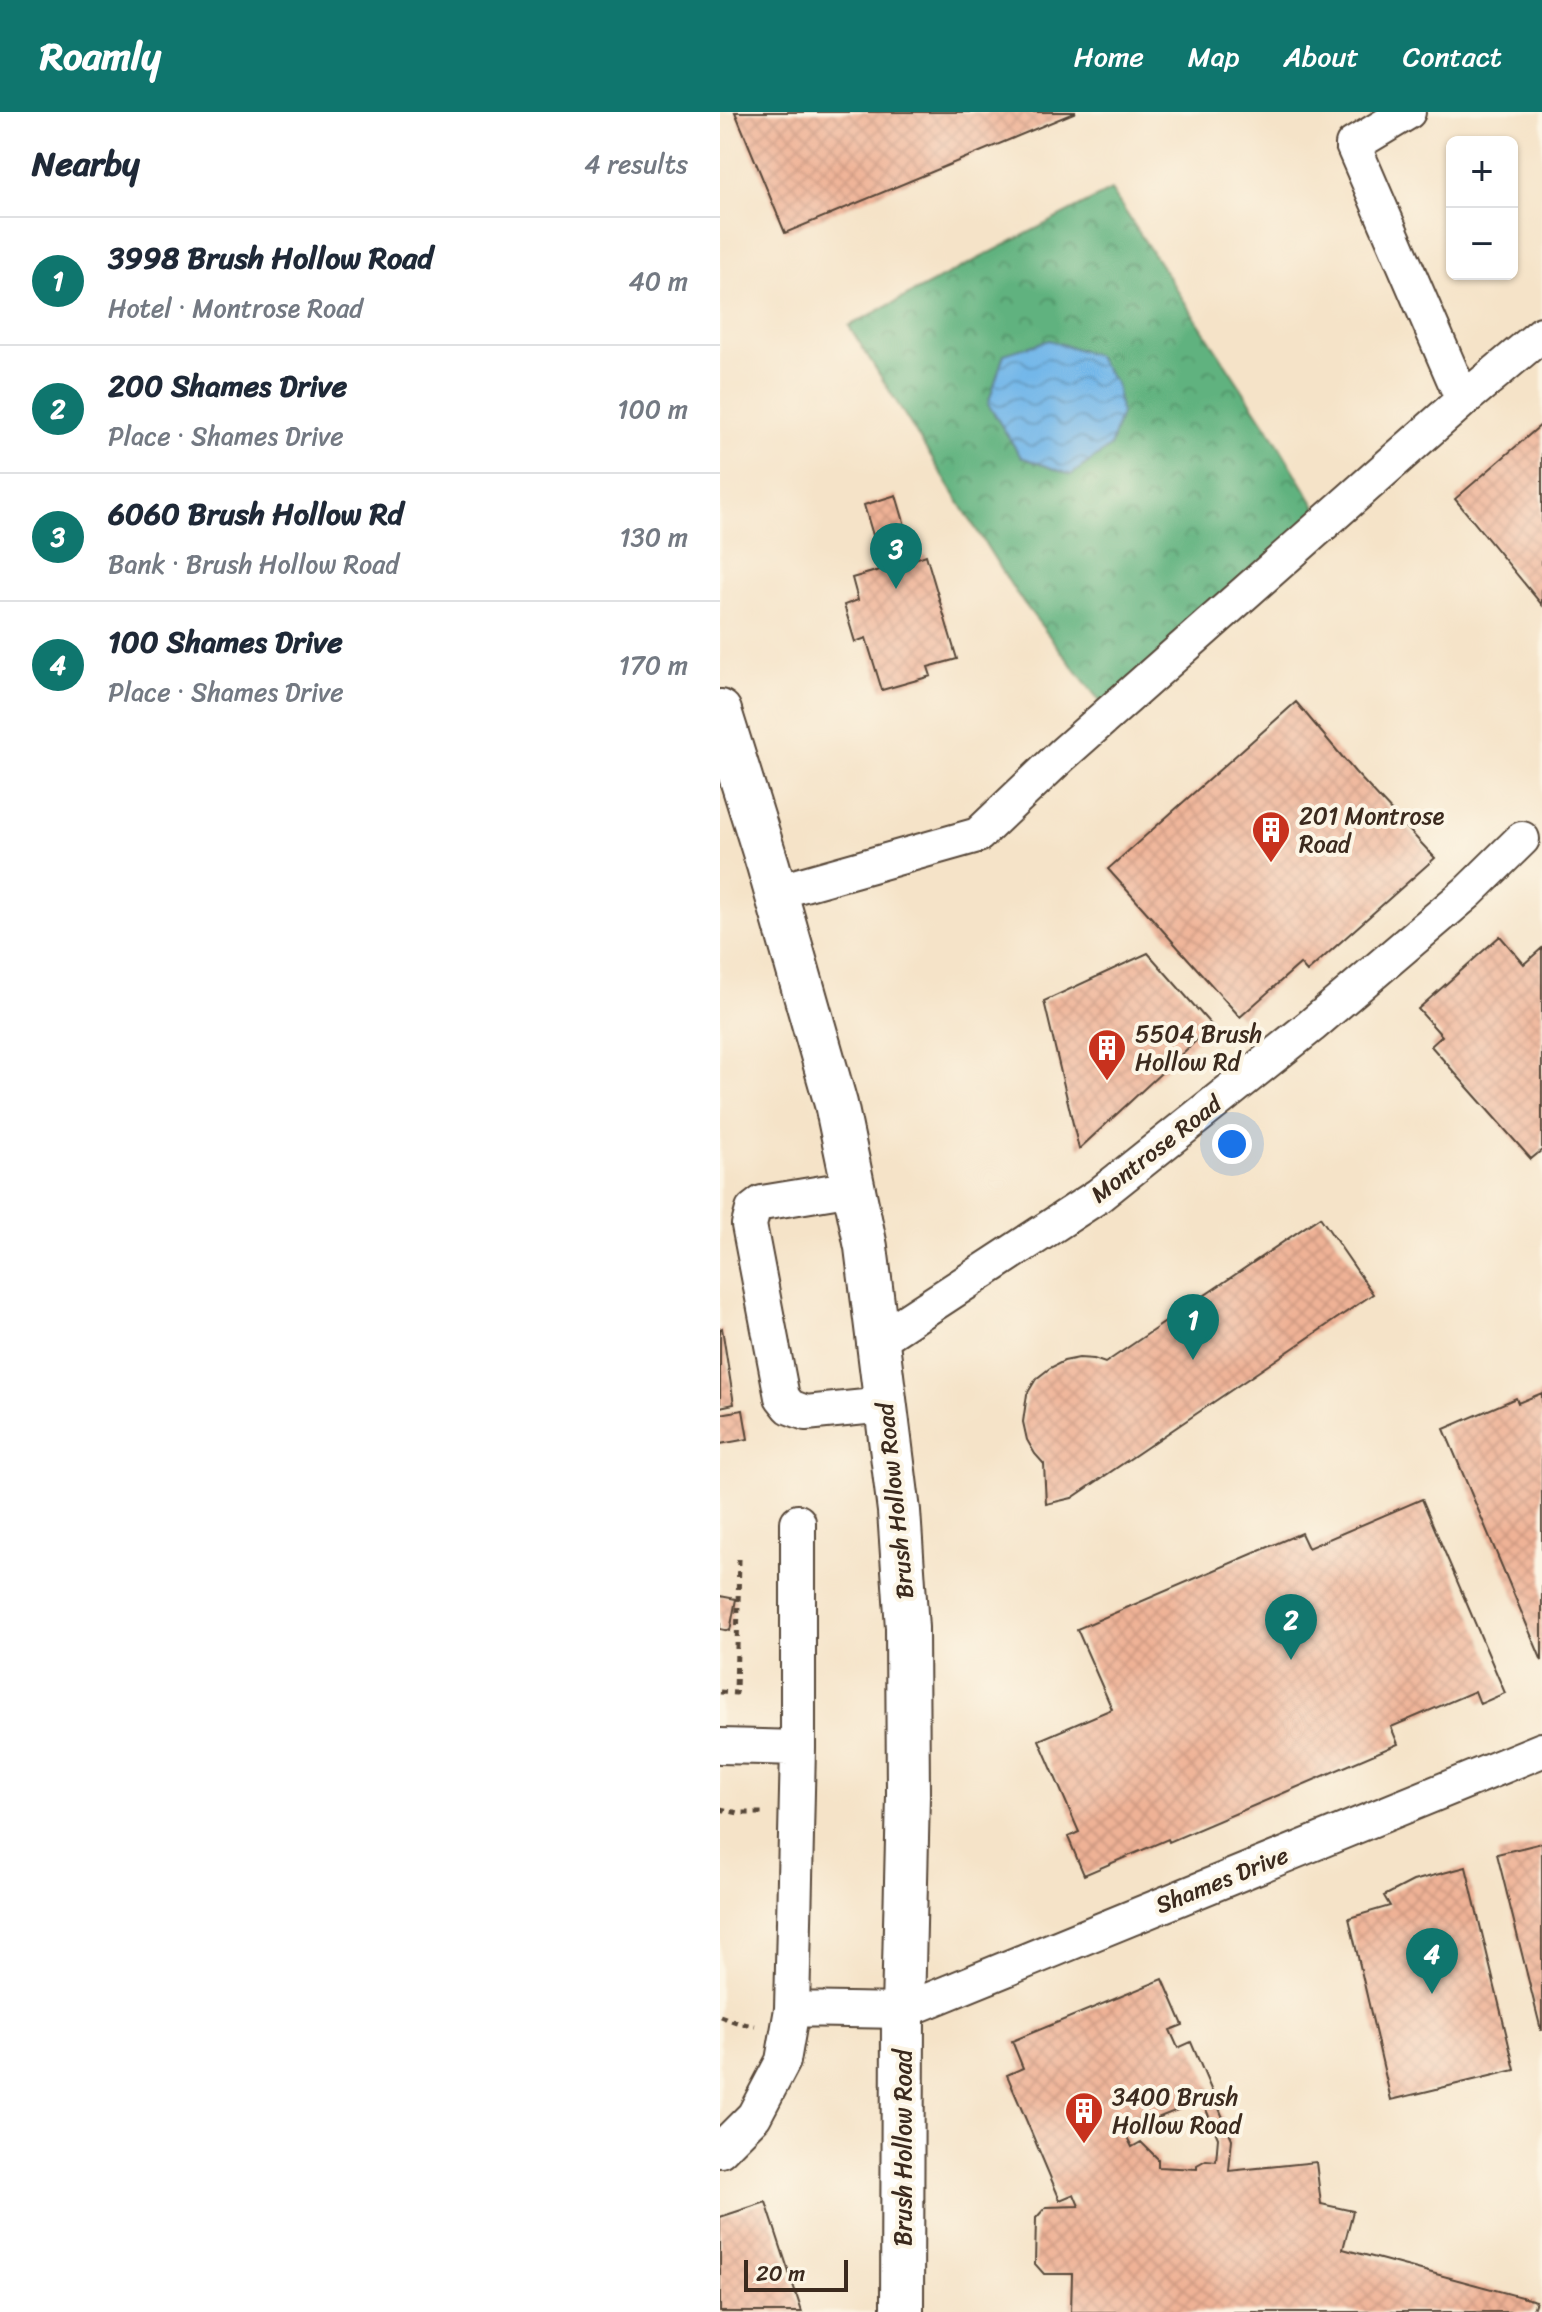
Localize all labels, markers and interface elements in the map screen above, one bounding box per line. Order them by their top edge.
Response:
text: Roamly [40,23,161,90]
text: Home [1074,32,1144,81]
text: Map [1188,32,1239,81]
text: About [1283,32,1359,81]
text: Contact [1403,32,1502,81]
text: Nearby [32,134,140,194]
map controls [1446,136,1518,280]
button: + [1446,136,1518,208]
text: 4 results [584,141,688,187]
button: − [1446,208,1518,280]
text: 3998 Brush Hollow Road [108,231,433,285]
text: 1 [52,258,64,304]
text: 40 m [629,258,688,304]
text: Hotel · Montrose Road [108,285,363,331]
text: 200 Shames Drive [108,359,347,413]
text: 2 [50,386,66,432]
text: 100 m [617,386,688,432]
text: Place · Shames Drive [108,413,344,459]
text: 6060 Brush Hollow Rd [108,487,403,541]
text: 3 [51,514,65,560]
text: 130 m [619,514,688,560]
pin: 3 [870,523,922,589]
text: Bank · Brush Hollow Road [108,541,399,587]
text: 100 Shames Drive [108,615,343,669]
text: 4 [50,642,66,688]
text: 170 m [619,642,688,688]
text: Place · Shames Drive [108,669,344,715]
place label: 201 Montrose Road [1299,795,1445,865]
building icon: 201 Montrose Road [1250,809,1292,864]
place label: 5504 Brush Hollow Rd [1135,1013,1262,1083]
building icon: 5504 Brush Hollow Rd [1086,1027,1128,1082]
street label: Montrose Road [1081,1083,1232,1214]
your location [1212,1124,1252,1164]
pin: 1 [1167,1294,1219,1360]
street label: Brush Hollow Road [864,1399,926,1601]
pin: 2 [1265,1594,1317,1660]
street label: Shames Drive [1149,1834,1295,1926]
pin: 4 [1406,1928,1458,1994]
street label: Brush Hollow Road [882,2047,924,2246]
place label: 3400 Brush Hollow Road [1112,2076,1243,2146]
building icon: 3400 Brush Hollow Road [1063,2090,1105,2145]
text: 20 m [756,2254,805,2293]
scale bar [744,2256,848,2292]

